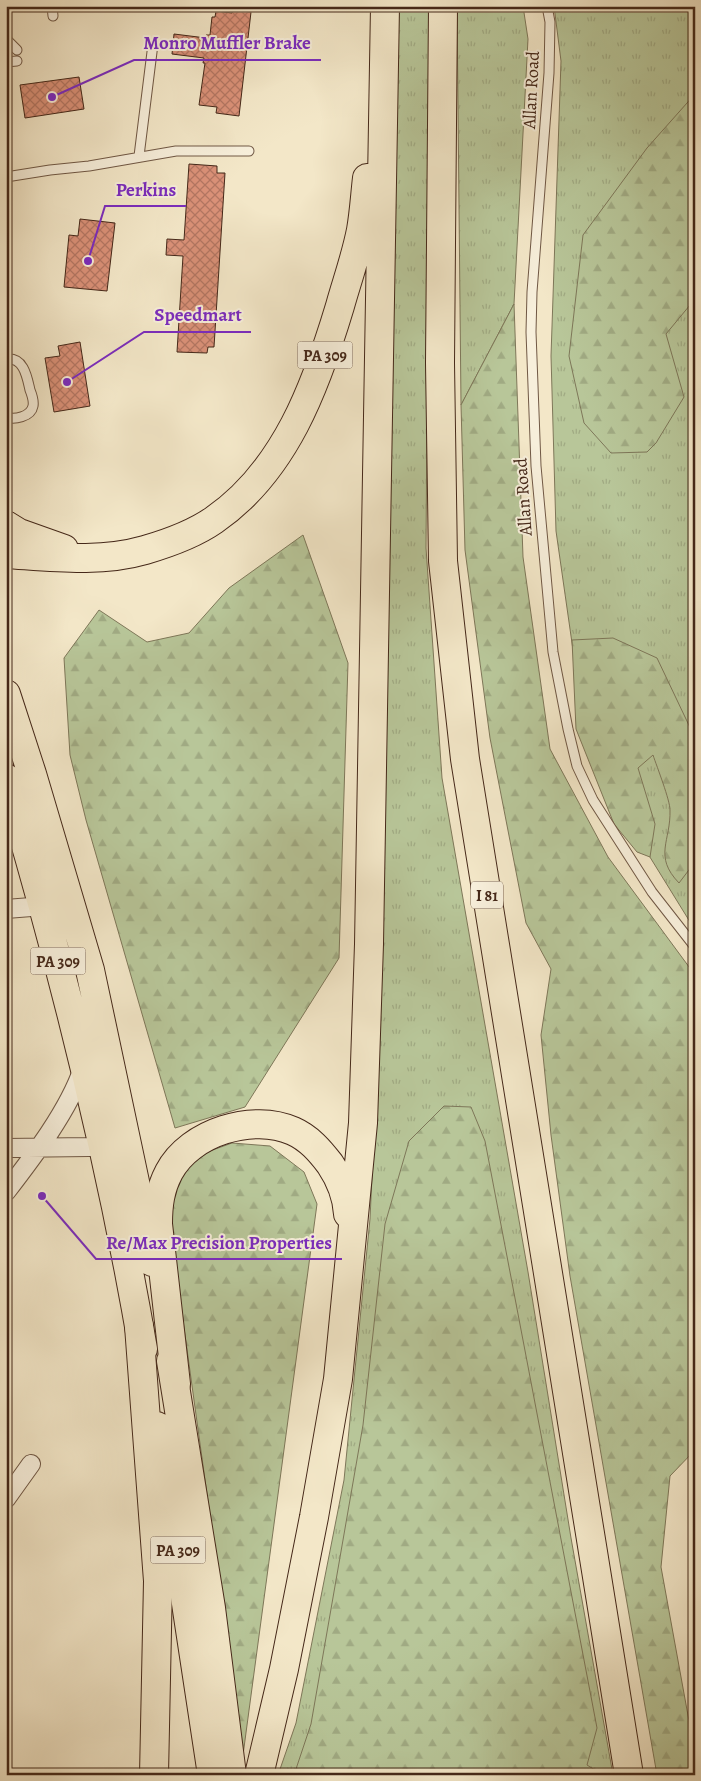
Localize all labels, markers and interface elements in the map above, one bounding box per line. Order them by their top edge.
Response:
callout: Monro Muffler Brake [134,26,321,60]
text: Monro Muffler Brake [143,30,311,56]
street label: Allan Road [517,50,545,131]
callout: Perkins [105,172,186,206]
text: Perkins [116,177,177,203]
callout: Speedmart [144,298,251,332]
text: Speedmart [154,302,242,328]
road number: PA 309 [298,342,352,368]
street label: Allan Road [508,457,538,538]
road number: I 81 [471,882,503,908]
road number: PA 309 [30,948,86,974]
callout: Re/Max Precision Properties [96,1225,342,1259]
text: Re/Max Precision Properties [106,1230,332,1256]
road number: PA 309 [150,1536,206,1564]

